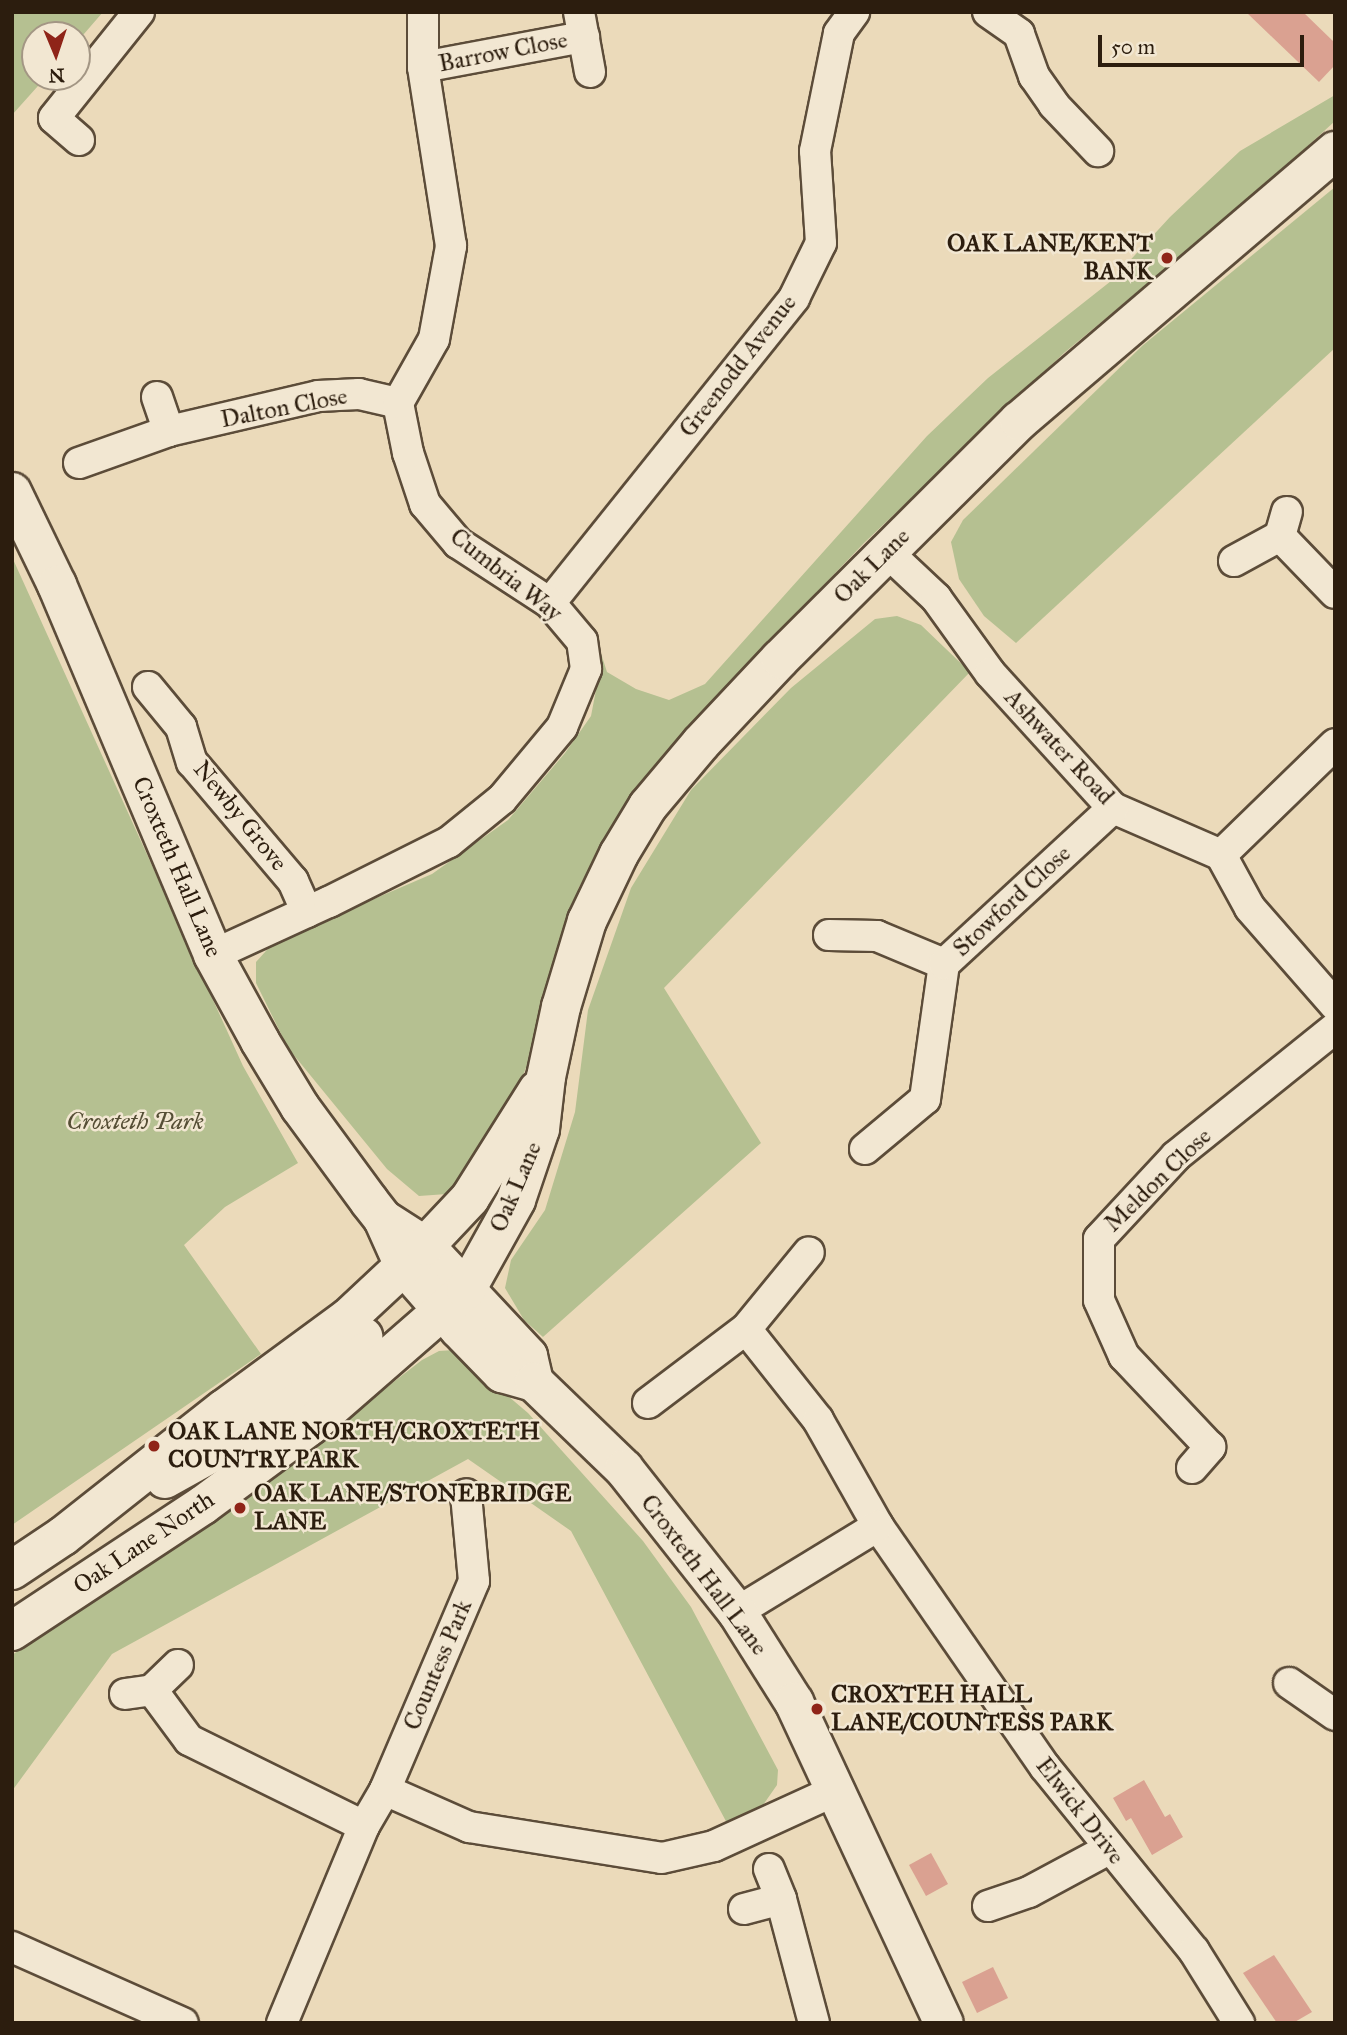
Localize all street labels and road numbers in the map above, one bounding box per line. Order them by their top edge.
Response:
street label: Barrow Close [436,25,570,79]
street label: Greenodd Avenue [673,289,803,443]
street label: Dalton Close [218,382,350,434]
street label: Cumbria Way [444,522,568,628]
street label: Oak Lane [828,522,916,610]
street label: Ashwater Road [998,683,1120,811]
street label: Newby Grove [187,755,293,877]
street label: Croxteth Hall Lane [126,772,228,962]
street label: Stowford Close [947,839,1077,963]
street label: Meldon Close [1099,1122,1217,1238]
street label: Oak Lane [484,1137,548,1237]
street label: Oak Lane North [68,1485,220,1601]
street label: Croxteth Hall Lane [634,1489,774,1661]
street label: Countess Park [398,1595,478,1735]
street label: Elwick Drive [1029,1752,1131,1870]

